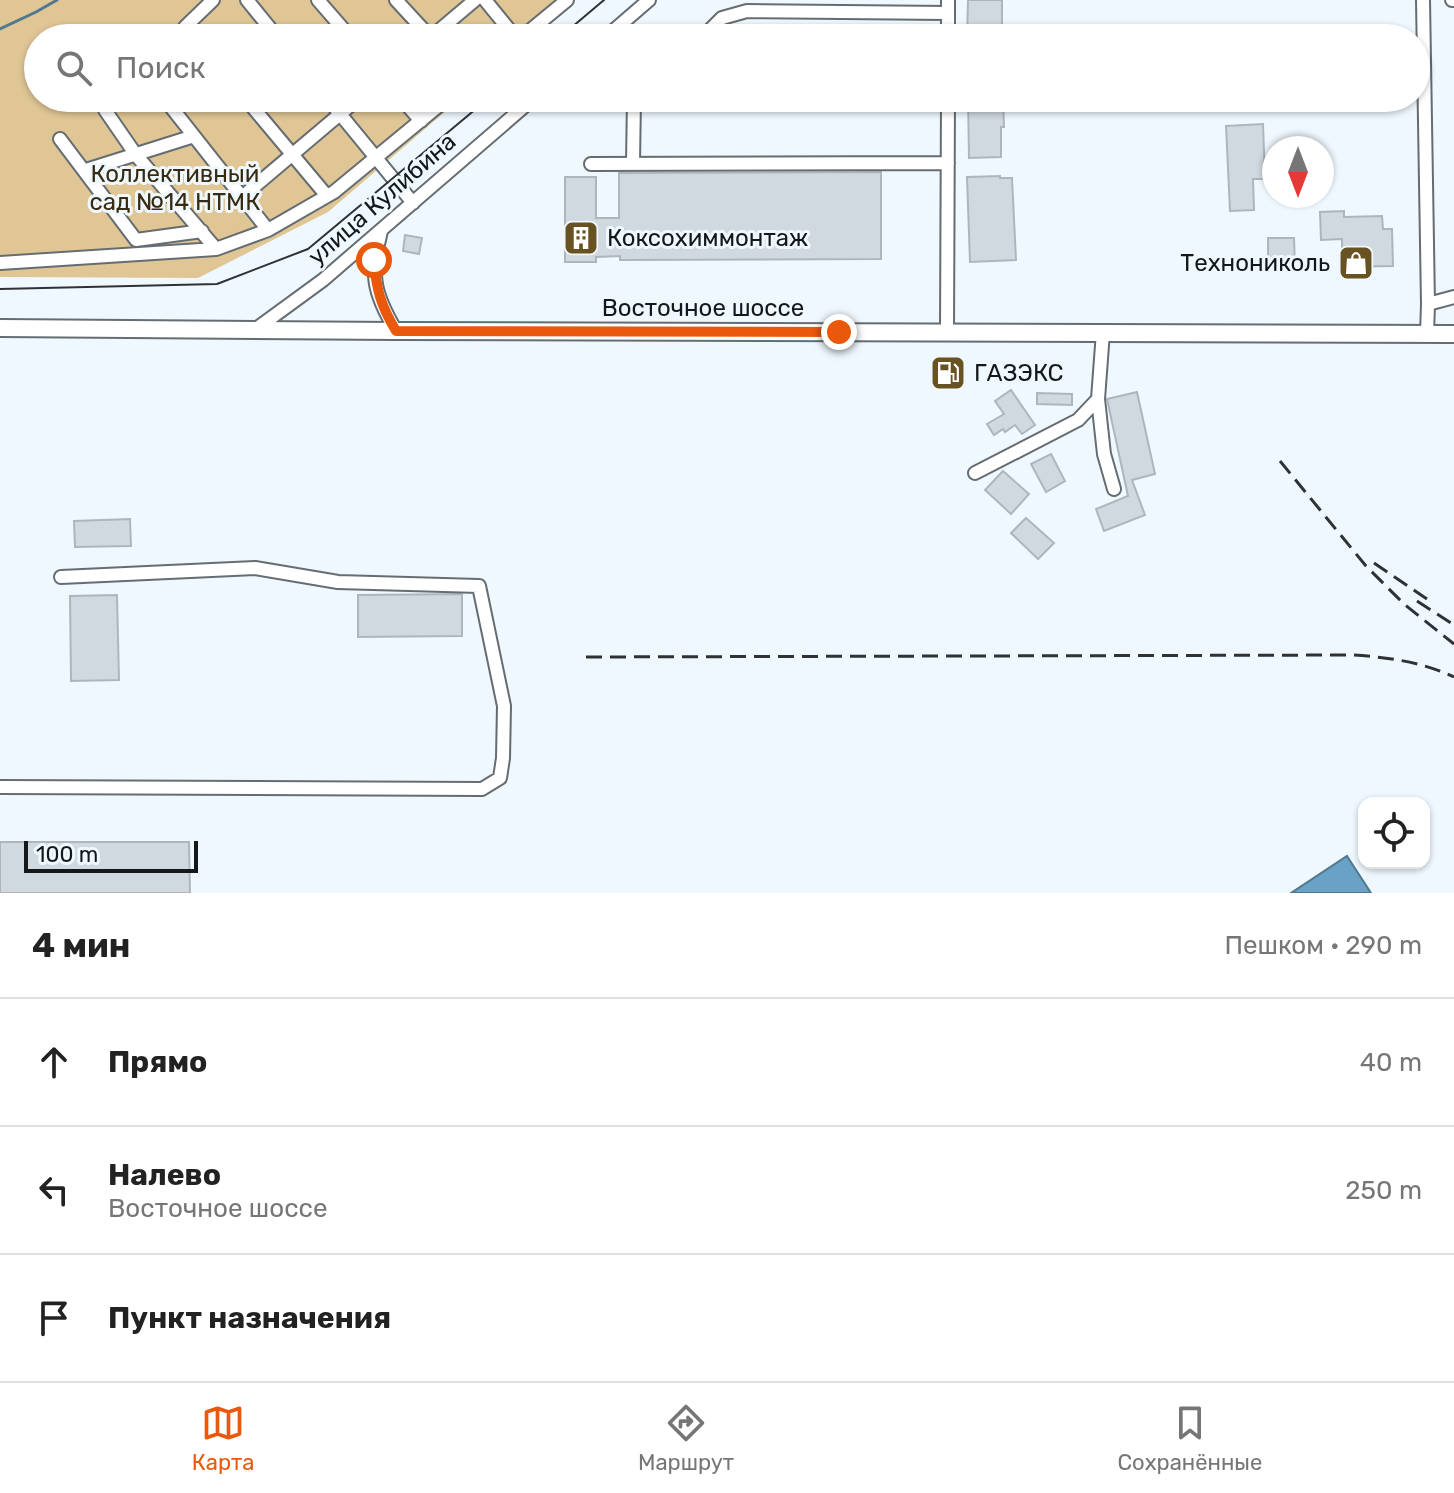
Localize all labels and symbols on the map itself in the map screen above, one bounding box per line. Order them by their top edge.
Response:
street label: улица Кулибина [302,127,462,271]
north arrow [1262,136,1334,208]
park label: Коллективный сад №14 НТМК [89,160,261,216]
building icon: Коксохиммонтаж [562,219,600,257]
place label: Коксохиммонтаж [607,224,808,252]
route start [356,242,392,278]
shop icon: Технониколь [1337,244,1375,282]
place label: Технониколь [1180,249,1330,277]
street label: Восточное шоссе [602,294,804,322]
route end [821,314,857,350]
fuel station icon: ГАЗЭКС [929,354,967,392]
place label: ГАЗЭКС [974,359,1063,387]
scale bar [24,837,198,873]

